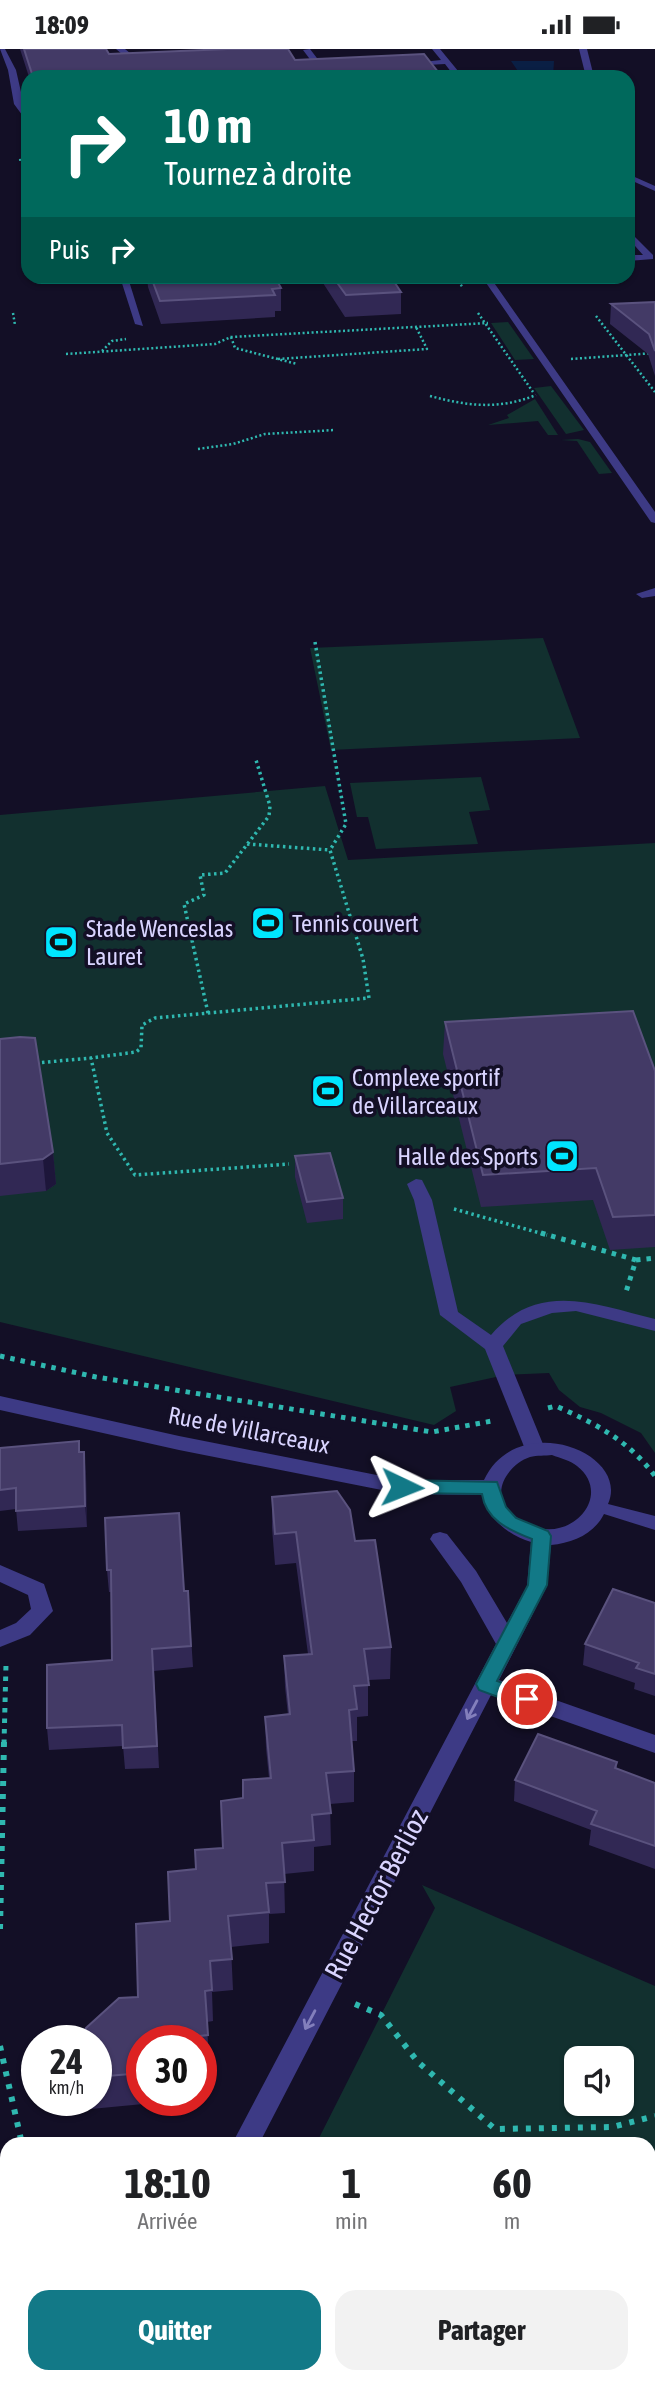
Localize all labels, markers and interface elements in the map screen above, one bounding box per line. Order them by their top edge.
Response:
text: 18:09 [35,10,89,40]
text: 10 m [164,97,252,153]
icon: right [49,98,140,189]
text: Tournez à droite [164,155,352,192]
icon: right [103,231,141,269]
text: Puis [49,235,89,265]
sports icon: Tennis couvert [249,904,287,942]
place label: Tennis couvert [292,910,419,937]
place label: Stade Wenceslas Lauret [86,915,233,970]
sports icon: Stade Wenceslas Lauret [42,923,80,961]
place label: Complexe sportif de Villarceaux [352,1064,501,1119]
sports icon: Complexe sportif de Villarceaux [309,1072,347,1110]
sports icon: Halle des Sports [543,1137,581,1175]
place label: Halle des Sports [397,1143,538,1170]
street label: Rue de Villarceaux [166,1401,332,1459]
position arrow [365,1450,439,1524]
pin [497,1669,557,1729]
icon: arrive [508,1680,546,1718]
one-way arrow [465,1699,478,1720]
street label: Rue Hector Berlioz [318,1804,434,1984]
one-way arrow [303,2010,317,2030]
speed limit sign: 30 [126,2025,217,2116]
text: 24 [50,2041,83,2081]
map controls [564,2046,634,2116]
button: sound [564,2046,634,2116]
text: km/h [49,2077,84,2098]
text: 18:10 [124,2159,211,2207]
text: 1 [342,2159,361,2207]
text: 60 [492,2159,532,2207]
text: Arrivée [137,2208,198,2234]
text: min [335,2208,368,2234]
text: m [504,2208,520,2234]
button: Quitter [28,2290,321,2370]
button: Partager [335,2290,628,2370]

